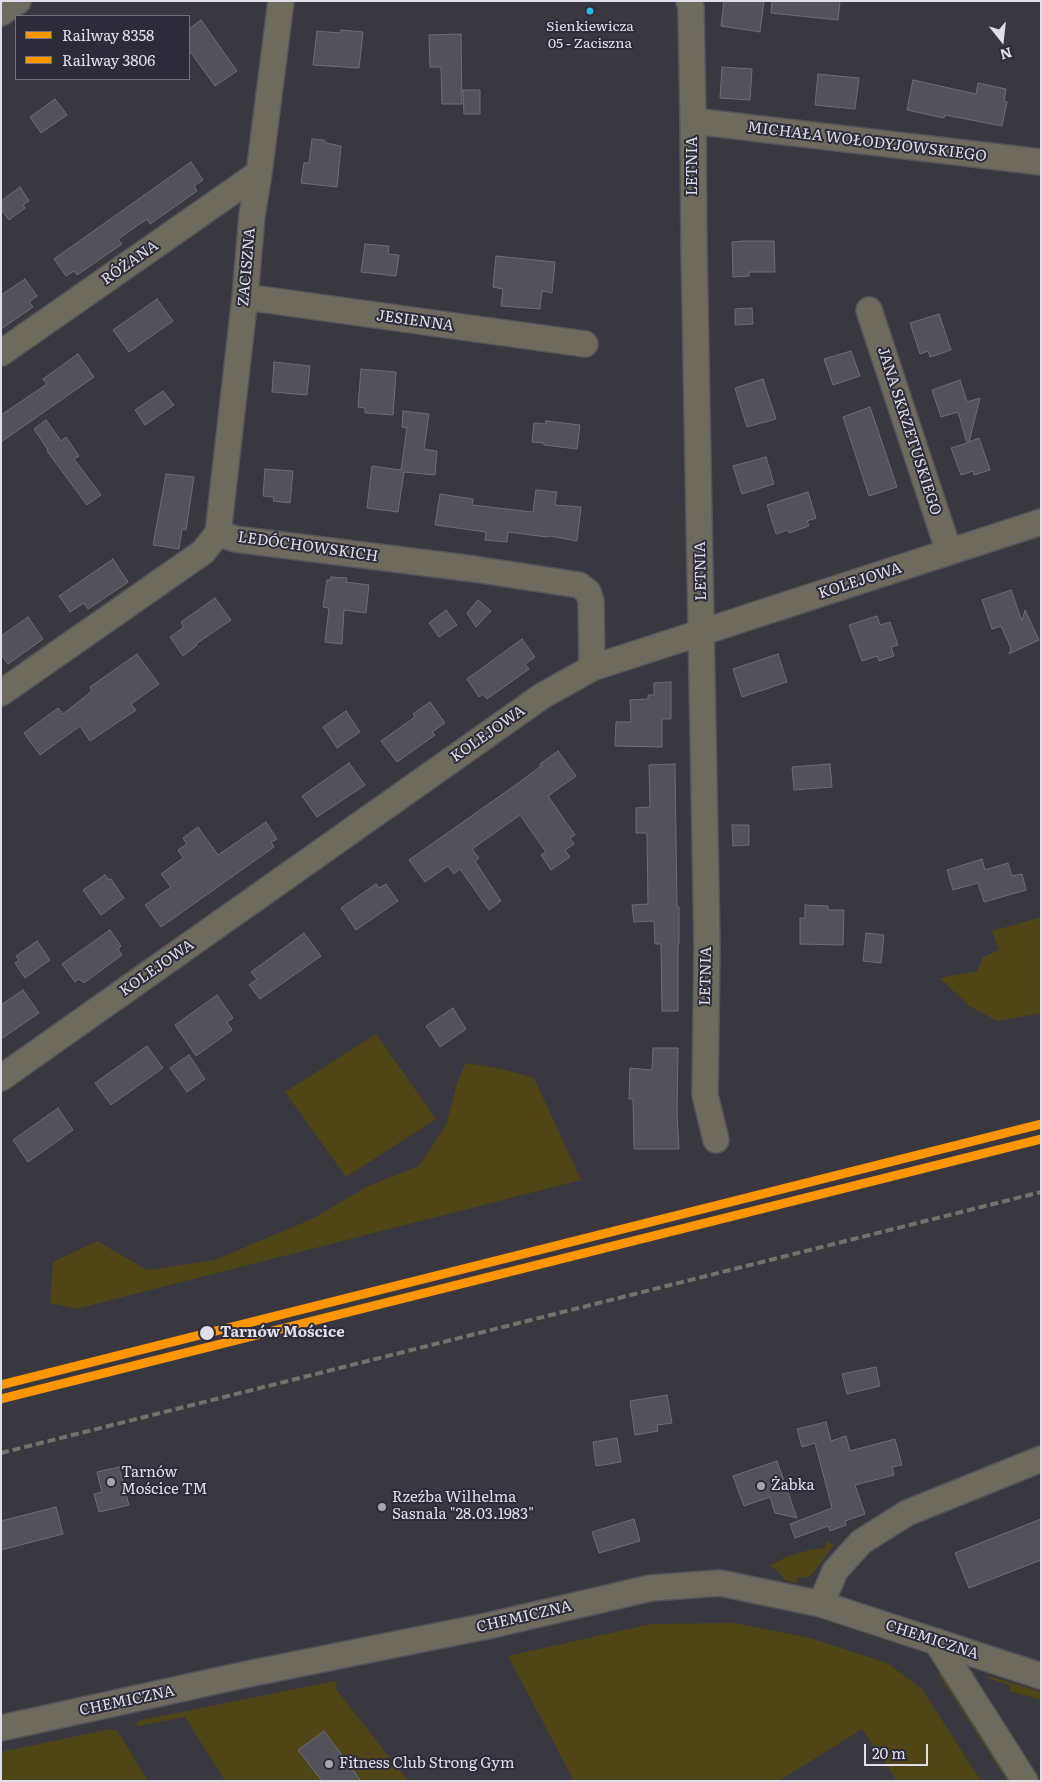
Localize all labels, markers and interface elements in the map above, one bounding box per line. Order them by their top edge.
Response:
marker: Sienkiewicza 05 - Zaciszna [585,6,595,16]
legend [15,15,190,80]
north arrow [977,15,1027,65]
place label: Sienkiewicza 05 - Zaciszna [546,19,634,52]
text: Railway 8358 [62,23,154,46]
text: N [998,43,1015,66]
text: Railway 3806 [62,48,155,71]
street label: MICHAŁA WOŁODYJOWSKIEGO [746,118,988,166]
street label: LETNIA [684,136,702,196]
street label: ZACISZNA [235,227,259,307]
street label: RÓŻANA [98,237,162,289]
street label: JESIENNA [375,307,455,335]
street label: JANA SKRZETUSKIEGO [873,345,945,517]
street label: LEDÓCHOWSKICH [237,528,379,566]
street label: LETNIA [691,541,711,601]
street label: KOLEJOWA [816,559,904,603]
street label: KOLEJOWA [447,702,529,766]
street label: KOLEJOWA [116,936,198,1000]
street label: LETNIA [696,946,716,1006]
marker: Tarnów Mościce [198,1324,216,1342]
place label: Tarnów Mościce [220,1324,345,1342]
place label: Tarnów Mościce TM [121,1464,208,1499]
marker: Tarnów Mościce TM [105,1476,117,1488]
place label: Żabka [771,1477,815,1495]
marker: Żabka [755,1480,767,1492]
place label: Rzeźba Wilhelma Sasnala "28.03.1983" [392,1489,534,1524]
marker: Rzeźba Wilhelma Sasnala "28.03.1983" [376,1501,388,1513]
street label: CHEMICZNA [475,1597,573,1637]
street label: CHEMICZNA [883,1616,981,1664]
street label: CHEMICZNA [78,1682,176,1720]
scale bar [867,1734,931,1766]
text: 20 m [872,1741,906,1764]
place label: Fitness Club Strong Gym [339,1755,515,1773]
marker: Fitness Club Strong Gym [323,1758,335,1770]

